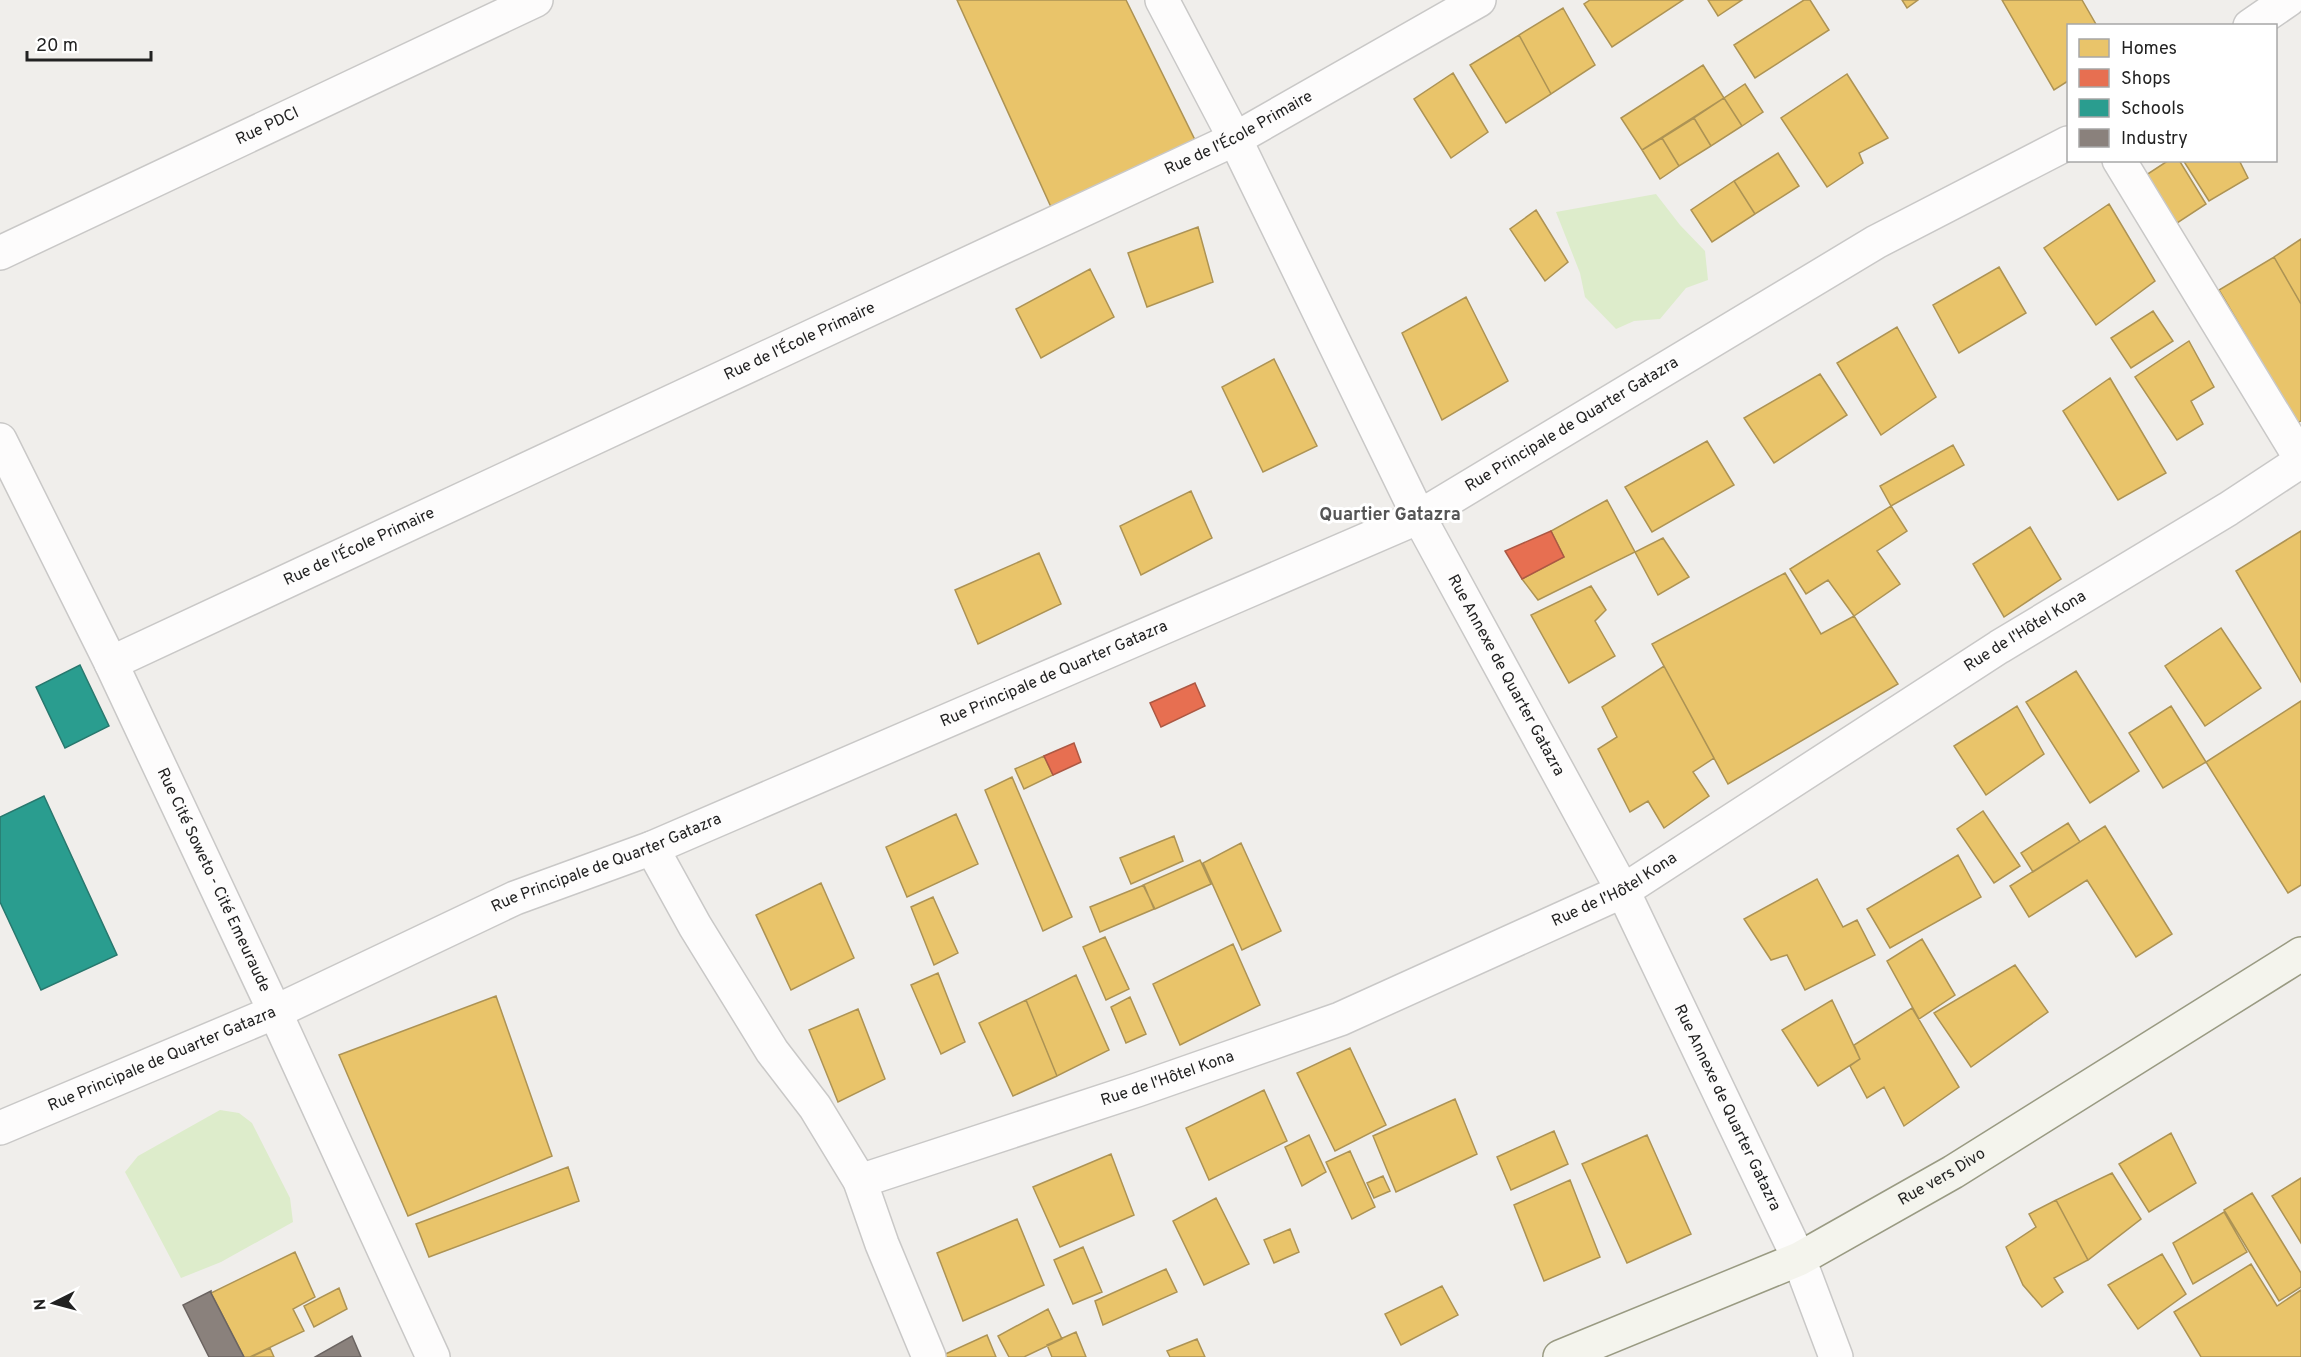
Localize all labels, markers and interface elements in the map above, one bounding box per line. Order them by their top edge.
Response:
scale bar [27,24,152,62]
legend [2067,24,2277,162]
text: 20 m [36,35,78,58]
text: Homes [2121,38,2177,61]
text: Shops [2121,68,2171,91]
street label: Rue de l'École Primaire [1162,87,1316,180]
text: Schools [2121,98,2184,121]
street label: Rue PDCI [233,103,302,150]
text: Industry [2121,128,2188,151]
street label: Rue de l'École Primaire [721,298,879,386]
street label: Rue Principale de Quarter Gatazra [1462,353,1682,497]
street label: Rue de l'École Primaire [281,503,438,591]
district label: Quartier Gatazra [1319,504,1461,527]
street label: Rue Annexe de Quarter Gatazra [1442,571,1569,780]
street label: Rue de l'Hôtel Kona [1961,587,2090,677]
street label: Rue Principale de Quarter Gatazra [937,617,1171,732]
street label: Rue Cité Soweto - Cité Emeuraude [152,765,274,996]
street label: Rue Principale de Quarter Gatazra [488,809,725,918]
street label: Rue de l'Hôtel Kona [1549,849,1681,932]
street label: Rue Annexe de Quarter Gatazra [1669,1001,1785,1215]
street label: Rue Principale de Quarter Gatazra [45,1003,279,1117]
street label: Rue de l'Hôtel Kona [1098,1047,1237,1111]
street label: Rue vers Divo [1895,1144,1990,1211]
north arrow [24,1273,84,1333]
text: N [31,1298,52,1311]

